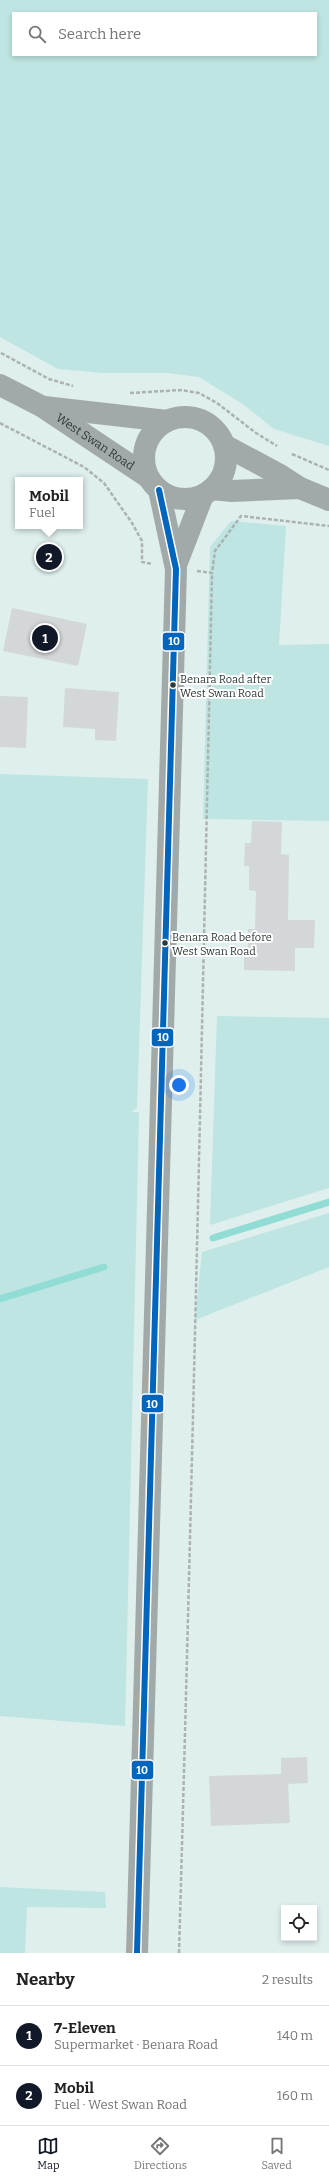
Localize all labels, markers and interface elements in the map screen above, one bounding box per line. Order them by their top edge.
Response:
search box [12,12,317,56]
icon: search [26,23,48,45]
text: Search here [58,25,141,43]
street label: West Swan Road [53,411,137,473]
popup [15,477,83,529]
text: Mobil [29,487,69,505]
text: Fuel [29,505,55,520]
pin: 2 [36,542,62,572]
pin: 1 [32,623,58,653]
line badge: 10 [162,632,185,651]
text: 10 [168,635,180,648]
place label: Benara Road after West Swan Road [180,673,272,700]
marker: Benara Road after West Swan Road [168,680,178,690]
place label: Benara Road before West Swan Road [172,931,272,958]
marker: Benara Road before West Swan Road [160,938,170,948]
line badge: 10 [151,1028,174,1047]
text: 10 [157,1031,169,1044]
your location [169,1075,189,1095]
line badge: 10 [141,1394,164,1413]
text: 10 [146,1398,158,1411]
line badge: 10 [131,1760,154,1780]
text: 10 [136,1764,148,1777]
map controls [281,1905,317,1941]
button: locate [281,1905,317,1941]
text: Nearby [16,1969,75,1990]
text: 2 results [262,1972,313,1987]
text: 7-Eleven [54,2019,116,2037]
text: 1 [26,2028,32,2043]
text: 140 m [277,2028,313,2043]
text: Supermarket · Benara Road [54,2037,218,2052]
text: Mobil [54,2079,94,2097]
text: 2 [25,2088,33,2103]
text: 160 m [277,2088,313,2103]
text: Fuel · West Swan Road [54,2097,187,2112]
tab: Map [37,2135,59,2172]
tab: Directions [134,2135,187,2172]
tab: Saved [261,2135,292,2172]

